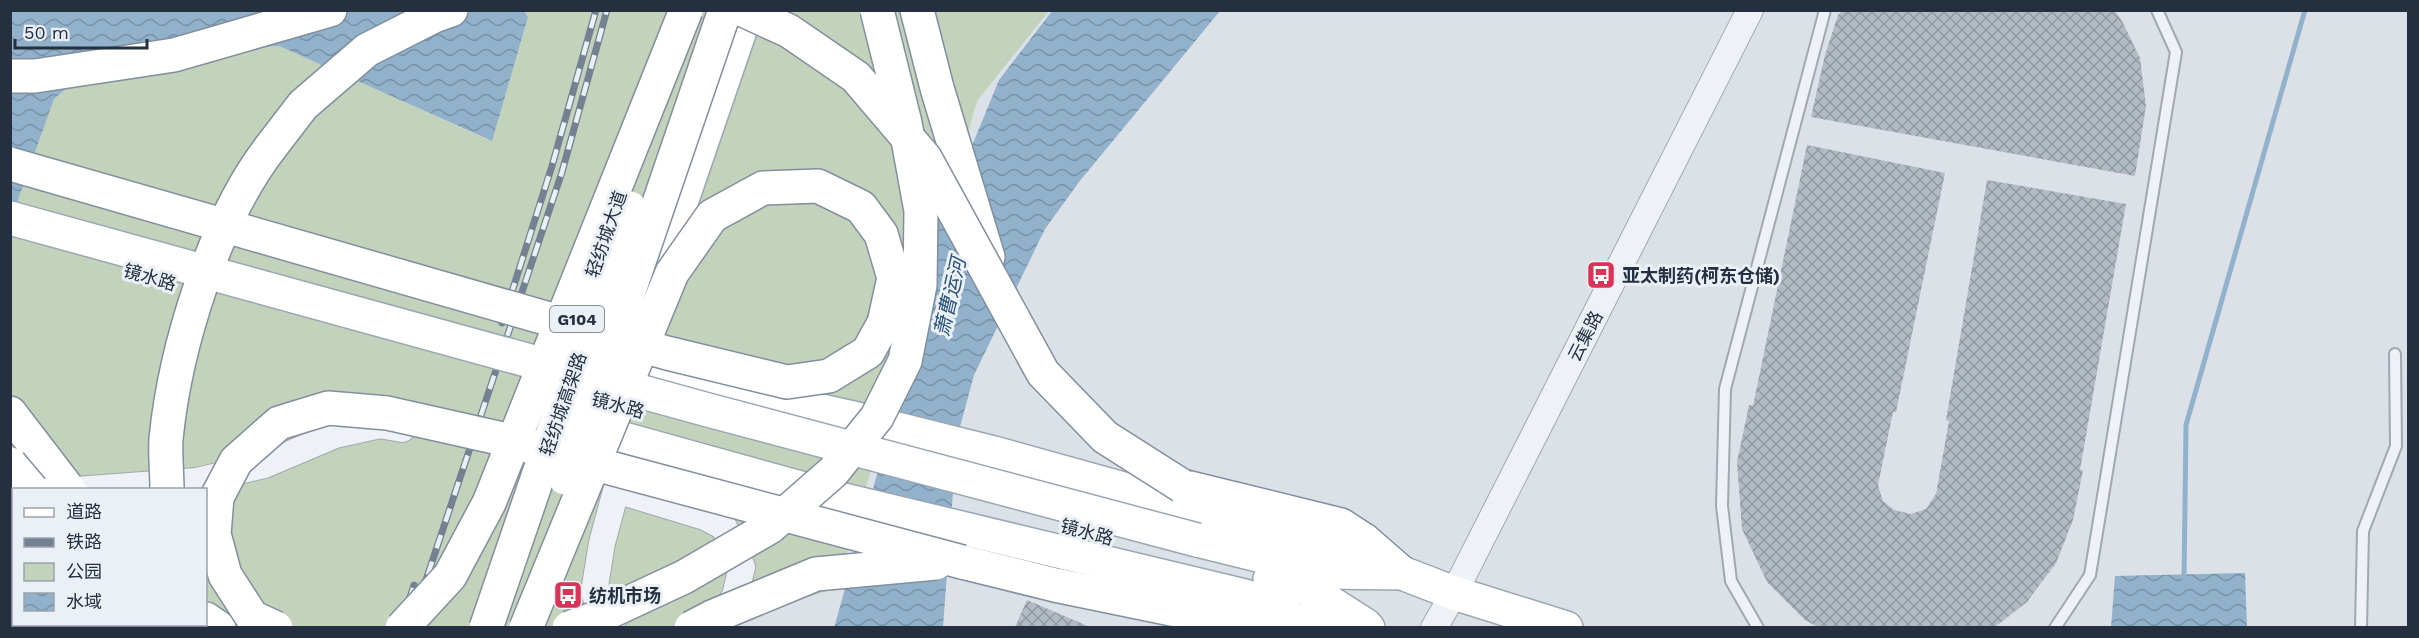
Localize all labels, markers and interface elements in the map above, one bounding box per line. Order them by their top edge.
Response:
scale bar [15,12,147,50]
text: 50 m [24,22,69,43]
street label: 轻纺城大道 [581,188,631,280]
water label: 萧曹运河 [929,251,972,339]
street label: 镜水路 [121,259,179,295]
bus stop icon: 亚太制药(柯东仓储) [1585,259,1617,291]
place label: 亚太制药(柯东仓储) [1622,265,1780,286]
road number: G104 [550,306,604,332]
street label: 云集路 [1563,307,1607,365]
street label: 轻纺城高架路 [535,350,591,458]
street label: 镜水路 [589,388,647,422]
legend [12,488,207,626]
text: 道路 [66,501,102,522]
street label: 镜水路 [1058,515,1116,549]
text: 铁路 [66,531,102,552]
text: 公园 [66,561,102,582]
bus stop icon: 纺机市场 [552,579,584,611]
place label: 纺机市场 [589,585,661,606]
text: 水域 [66,591,102,612]

